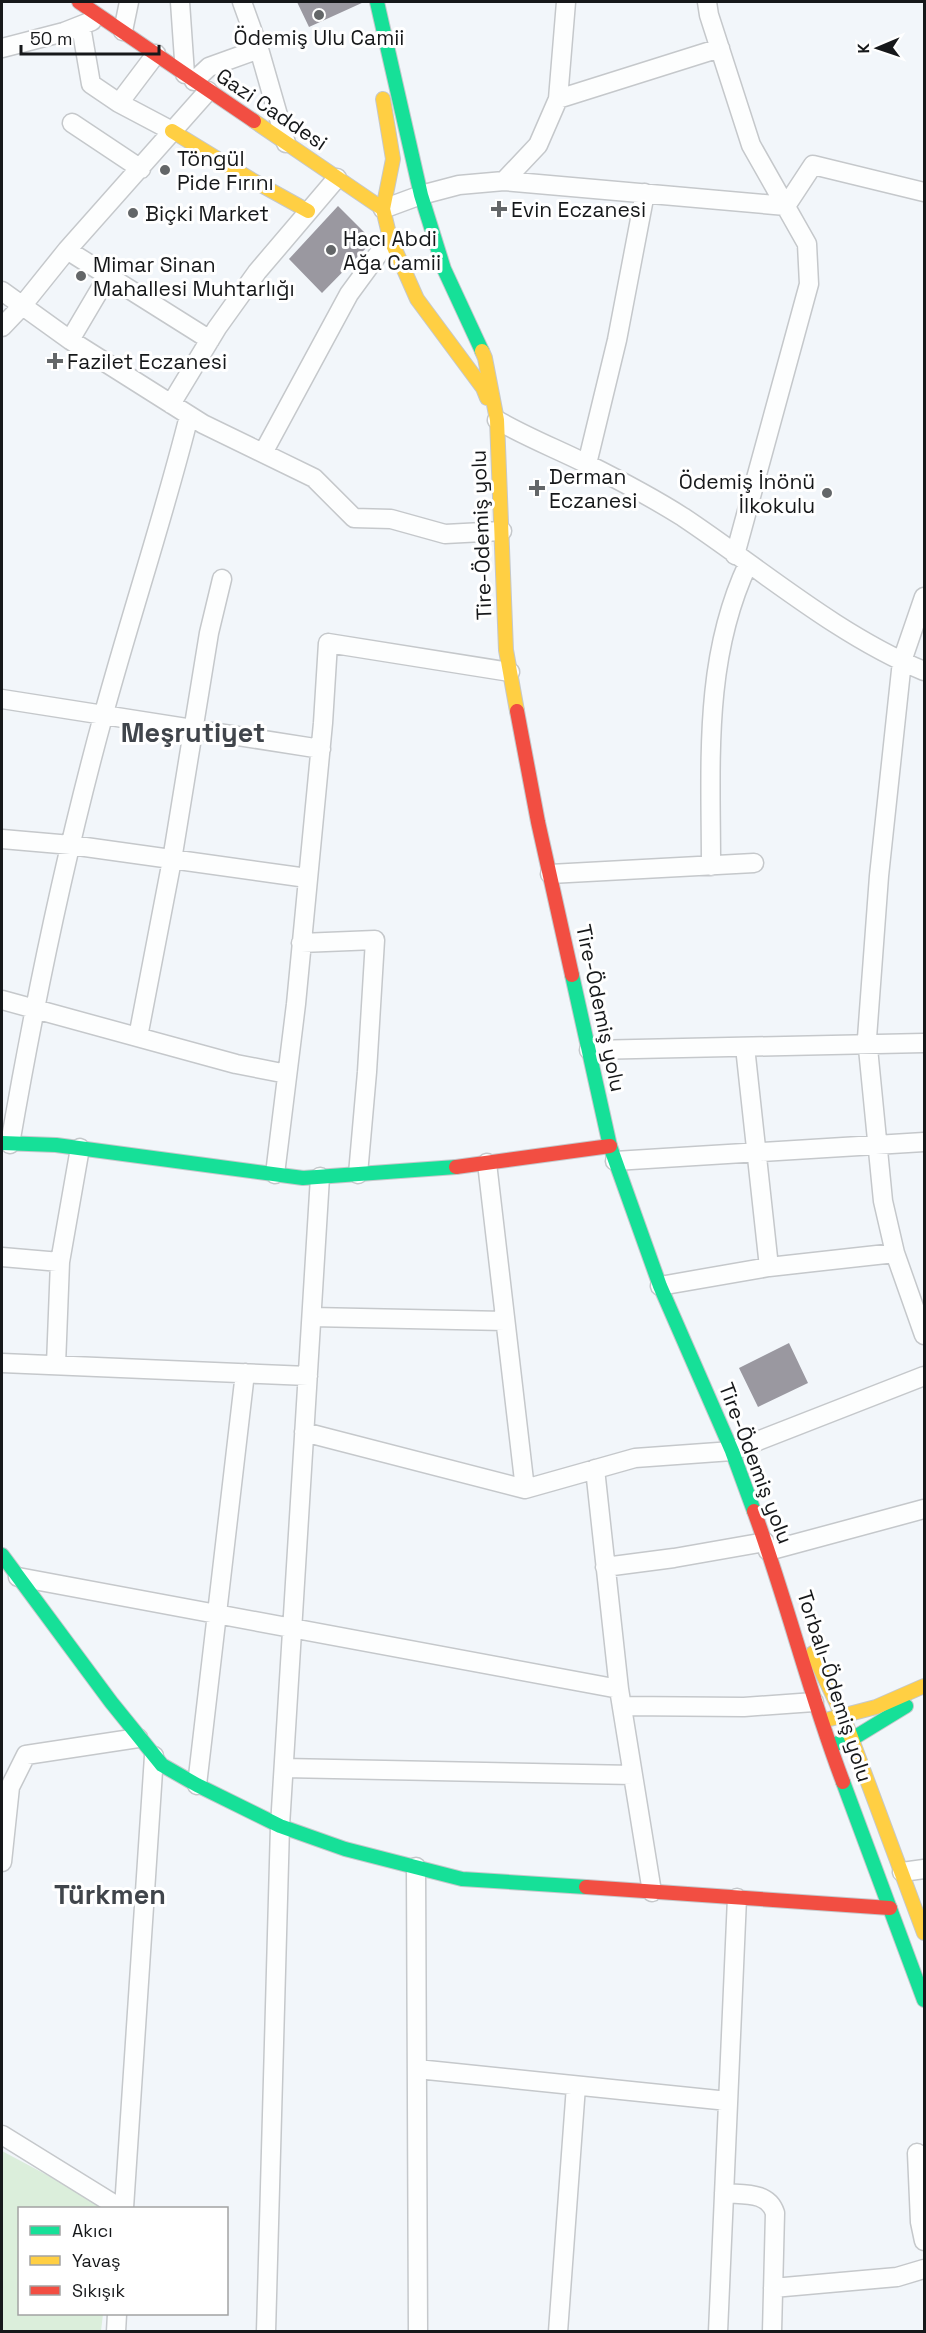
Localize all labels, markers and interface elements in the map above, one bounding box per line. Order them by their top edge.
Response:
marker: Ödemiş Ulu Camii [312,8,326,22]
scale bar [21,18,159,56]
north arrow [848,18,908,78]
place label: Ödemiş Ulu Camii [234,24,404,51]
text: 50 m [30,27,72,50]
text: K [853,43,874,54]
street label: Gazi Caddesi [211,62,333,156]
place label: Töngül Pide Fırını [177,145,274,196]
marker: Töngül Pide Fırını [158,163,172,177]
place label: Evin Eczanesi [511,196,646,223]
place label: Biçki Market [145,200,269,227]
marker: Evin Eczanesi [492,202,506,216]
marker: Biçki Market [126,206,140,220]
place label: Hacı Abdi Ağa Camii [343,225,441,276]
marker: Hacı Abdi Ağa Camii [324,243,338,257]
place label: Mimar Sinan Mahallesi Muhtarlığı [93,251,295,302]
marker: Mimar Sinan Mahallesi Muhtarlığı [74,269,88,283]
place label: Fazilet Eczanesi [67,348,227,375]
marker: Fazilet Eczanesi [48,354,62,368]
street label: Tire-Ödemiş yolu [465,449,497,621]
place label: Derman Eczanesi [549,463,637,514]
place label: Ödemiş İnönü İlkokulu [679,468,815,519]
marker: Derman Eczanesi [530,481,544,495]
marker: Ödemiş İnönü İlkokulu [820,486,834,500]
district label: Meşrutiyet [121,715,265,750]
street label: Tire-Ödemiş yolu [570,922,632,1094]
street label: Tire-Ödemiş yolu [713,1379,799,1547]
street label: Torbalı-Ödemiş yolu [791,1587,879,1785]
district label: Türkmen [54,1877,166,1912]
legend [18,2207,228,2315]
text: Akıcı [72,2219,113,2242]
text: Yavaş [72,2249,121,2272]
text: Sıkışık [72,2279,125,2302]

